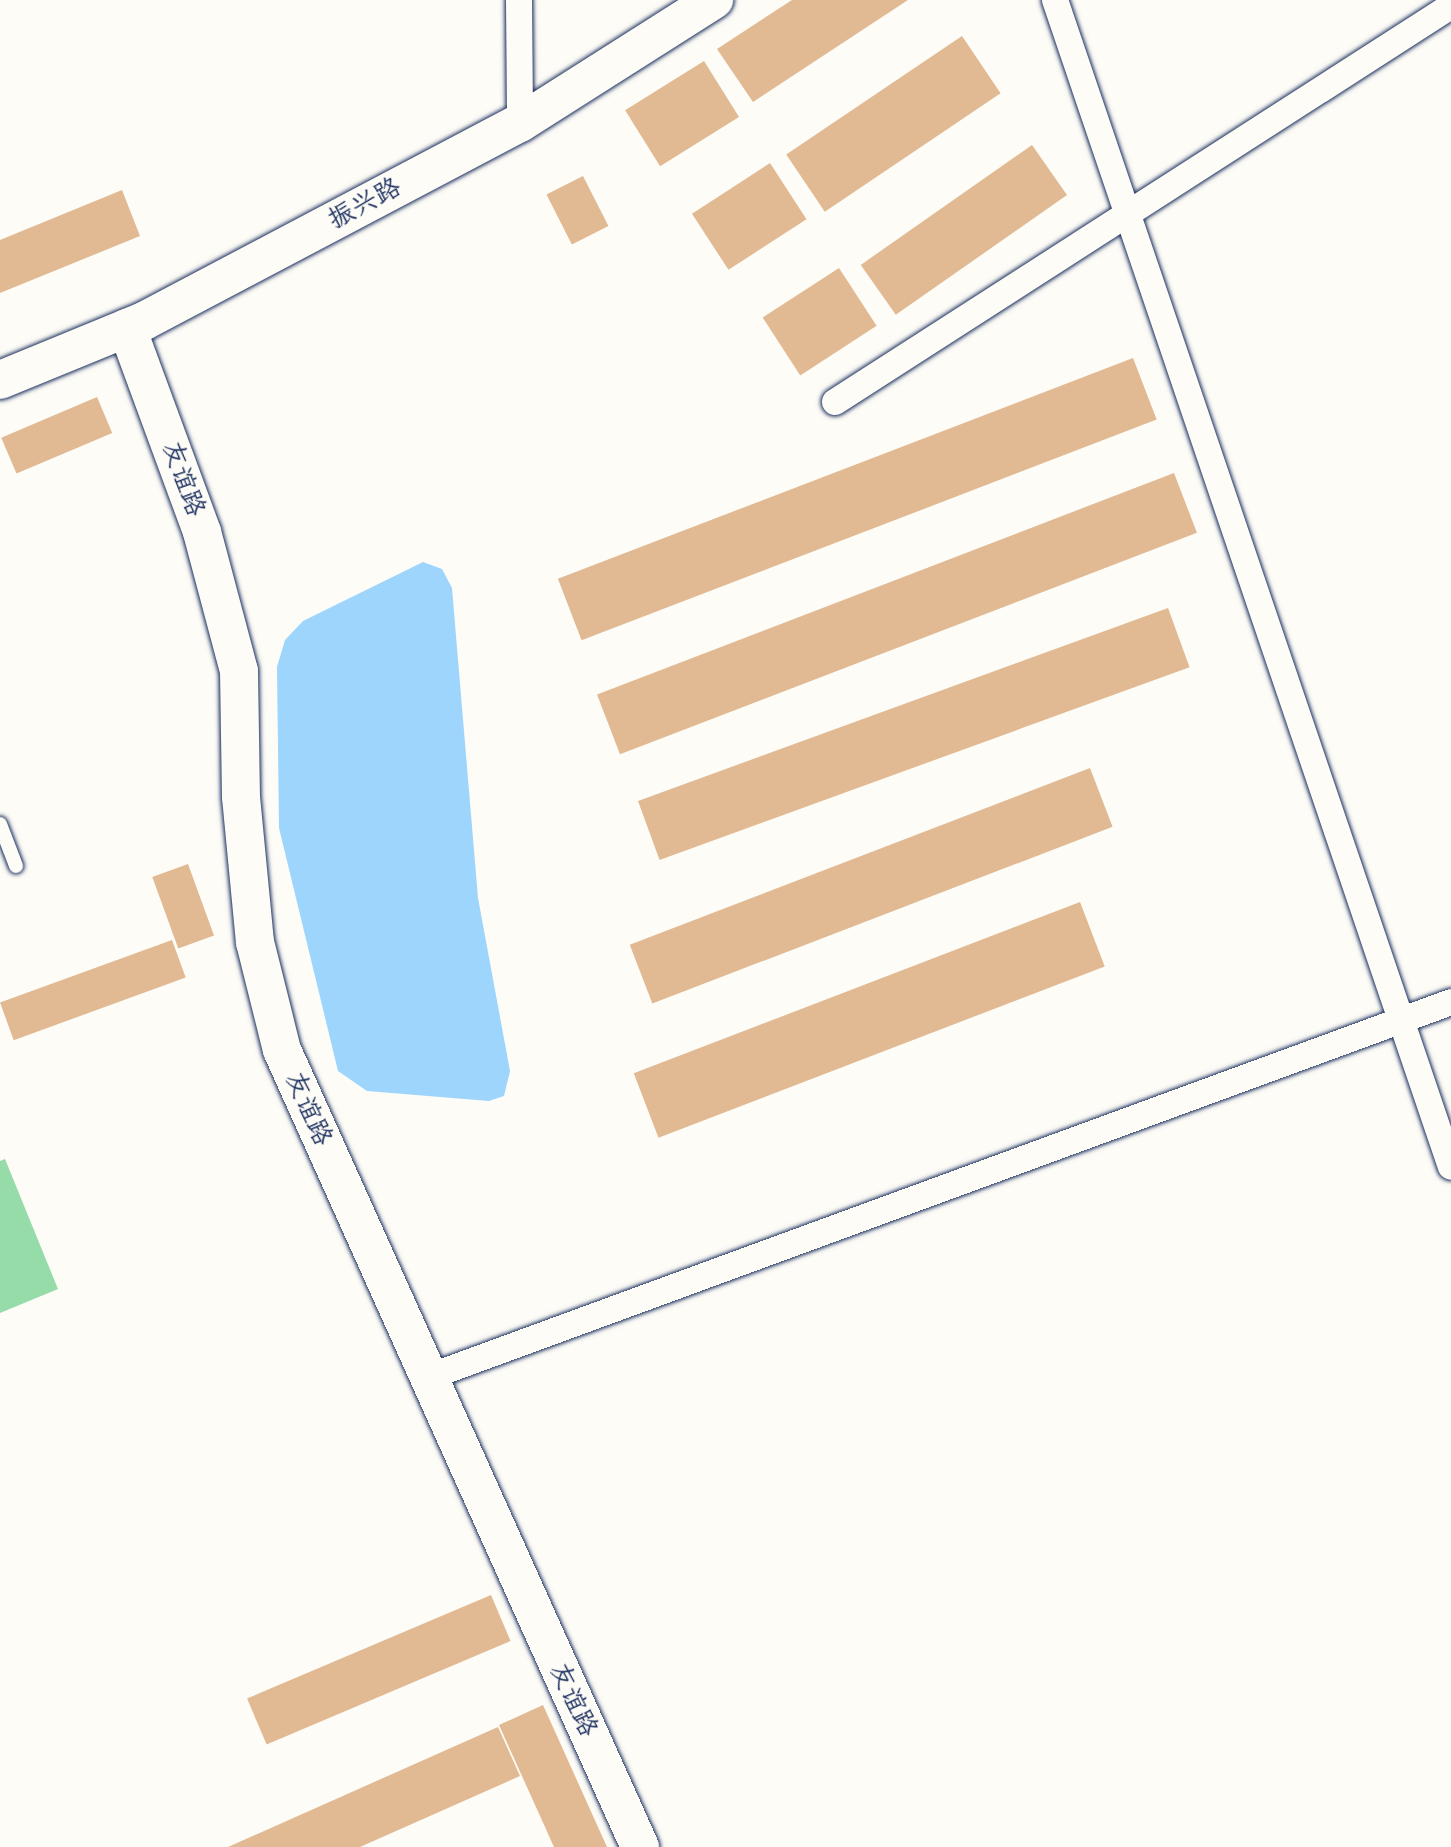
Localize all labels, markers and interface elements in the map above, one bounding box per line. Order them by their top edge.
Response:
street label: 振兴路 [323,172,407,236]
street label: 友谊路 [155,437,211,521]
street label: 友谊路 [278,1067,338,1151]
street label: 友谊路 [542,1658,604,1742]

